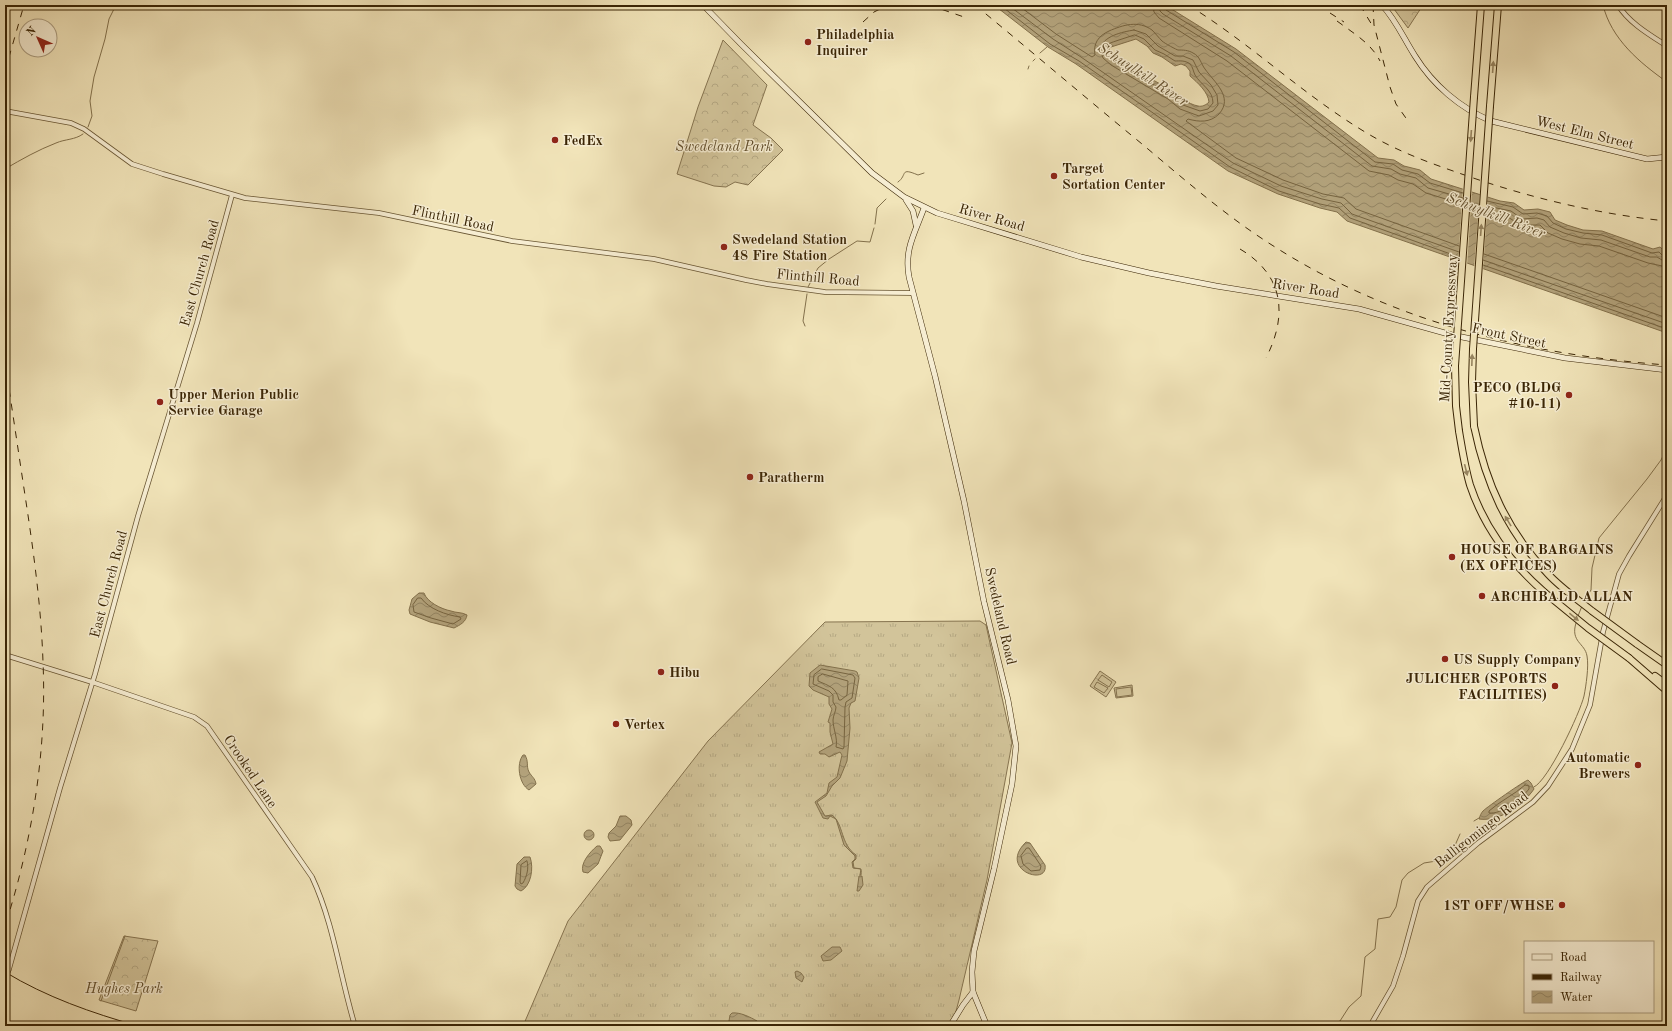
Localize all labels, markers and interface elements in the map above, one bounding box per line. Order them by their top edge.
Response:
north arrow [18,18,58,58]
text: N [25,25,39,39]
place label: Philadelphia Inquirer [816,28,894,58]
marker: Philadelphia Inquirer [803,37,813,47]
water label: Schuylkill River [1094,40,1191,110]
one-way arrow [1490,61,1497,73]
street label: West Elm Street [1534,114,1635,152]
one-way arrow [1468,130,1475,142]
place label: FedEx [563,134,603,148]
marker: FedEx [550,135,560,145]
park label: Swedeland Park [675,140,773,154]
place label: Target Sortation Center [1062,162,1165,192]
marker: Target Sortation Center [1049,171,1059,181]
water label: Schuylkill River [1444,191,1548,242]
street label: River Road [957,202,1026,234]
street label: Flinthill Road [410,203,495,235]
street label: East Church Road [178,218,222,328]
one-way arrow [1478,224,1485,236]
place label: Swedeland Station 48 Fire Station [732,233,847,263]
marker: Swedeland Station 48 Fire Station [719,242,729,252]
street label: Mid-County Expressway [1438,253,1460,403]
street label: Flinthill Road [776,267,860,289]
street label: River Road [1271,277,1340,301]
street label: Front Street [1470,321,1547,351]
one-way arrow [1469,354,1476,366]
place label: PECO (BLDG #10-11) [1473,381,1561,411]
place label: Upper Merion Public Service Garage [168,388,299,418]
marker: PECO (BLDG #10-11) [1564,390,1574,400]
marker: Upper Merion Public Service Garage [155,397,165,407]
one-way arrow [1464,464,1470,476]
place label: Paratherm [758,471,824,485]
marker: Paratherm [745,472,755,482]
one-way arrow [1505,515,1512,527]
street label: East Church Road [88,529,130,639]
place label: HOUSE OF BARGAINS (EX OFFICES) [1460,543,1613,573]
marker: HOUSE OF BARGAINS (EX OFFICES) [1447,552,1457,562]
street label: Swedeland Road [982,566,1018,666]
place label: ARCHIBALD ALLAN [1490,590,1633,604]
marker: ARCHIBALD ALLAN [1477,591,1487,601]
one-way arrow [1568,612,1579,621]
place label: US Supply Company [1453,653,1581,667]
marker: US Supply Company [1440,654,1450,664]
place label: Hibu [669,666,700,680]
marker: Hibu [656,667,666,677]
place label: JULICHER (SPORTS FACILITIES) [1406,672,1547,702]
marker: JULICHER (SPORTS FACILITIES) [1550,681,1560,691]
place label: Vertex [624,718,665,732]
marker: Vertex [611,719,621,729]
street label: Crooked Lane [221,733,280,810]
place label: Automatic Brewers [1565,751,1630,781]
marker: Automatic Brewers [1633,760,1643,770]
street label: Balligomingo Road [1432,789,1531,871]
place label: 1ST OFF/WHSE [1443,899,1554,914]
marker: 1ST OFF/WHSE [1557,900,1567,910]
legend [1524,941,1654,1013]
text: Road [1560,952,1587,964]
text: Railway [1560,972,1603,984]
park label: Hughes Park [84,982,163,997]
text: Water [1560,992,1593,1004]

